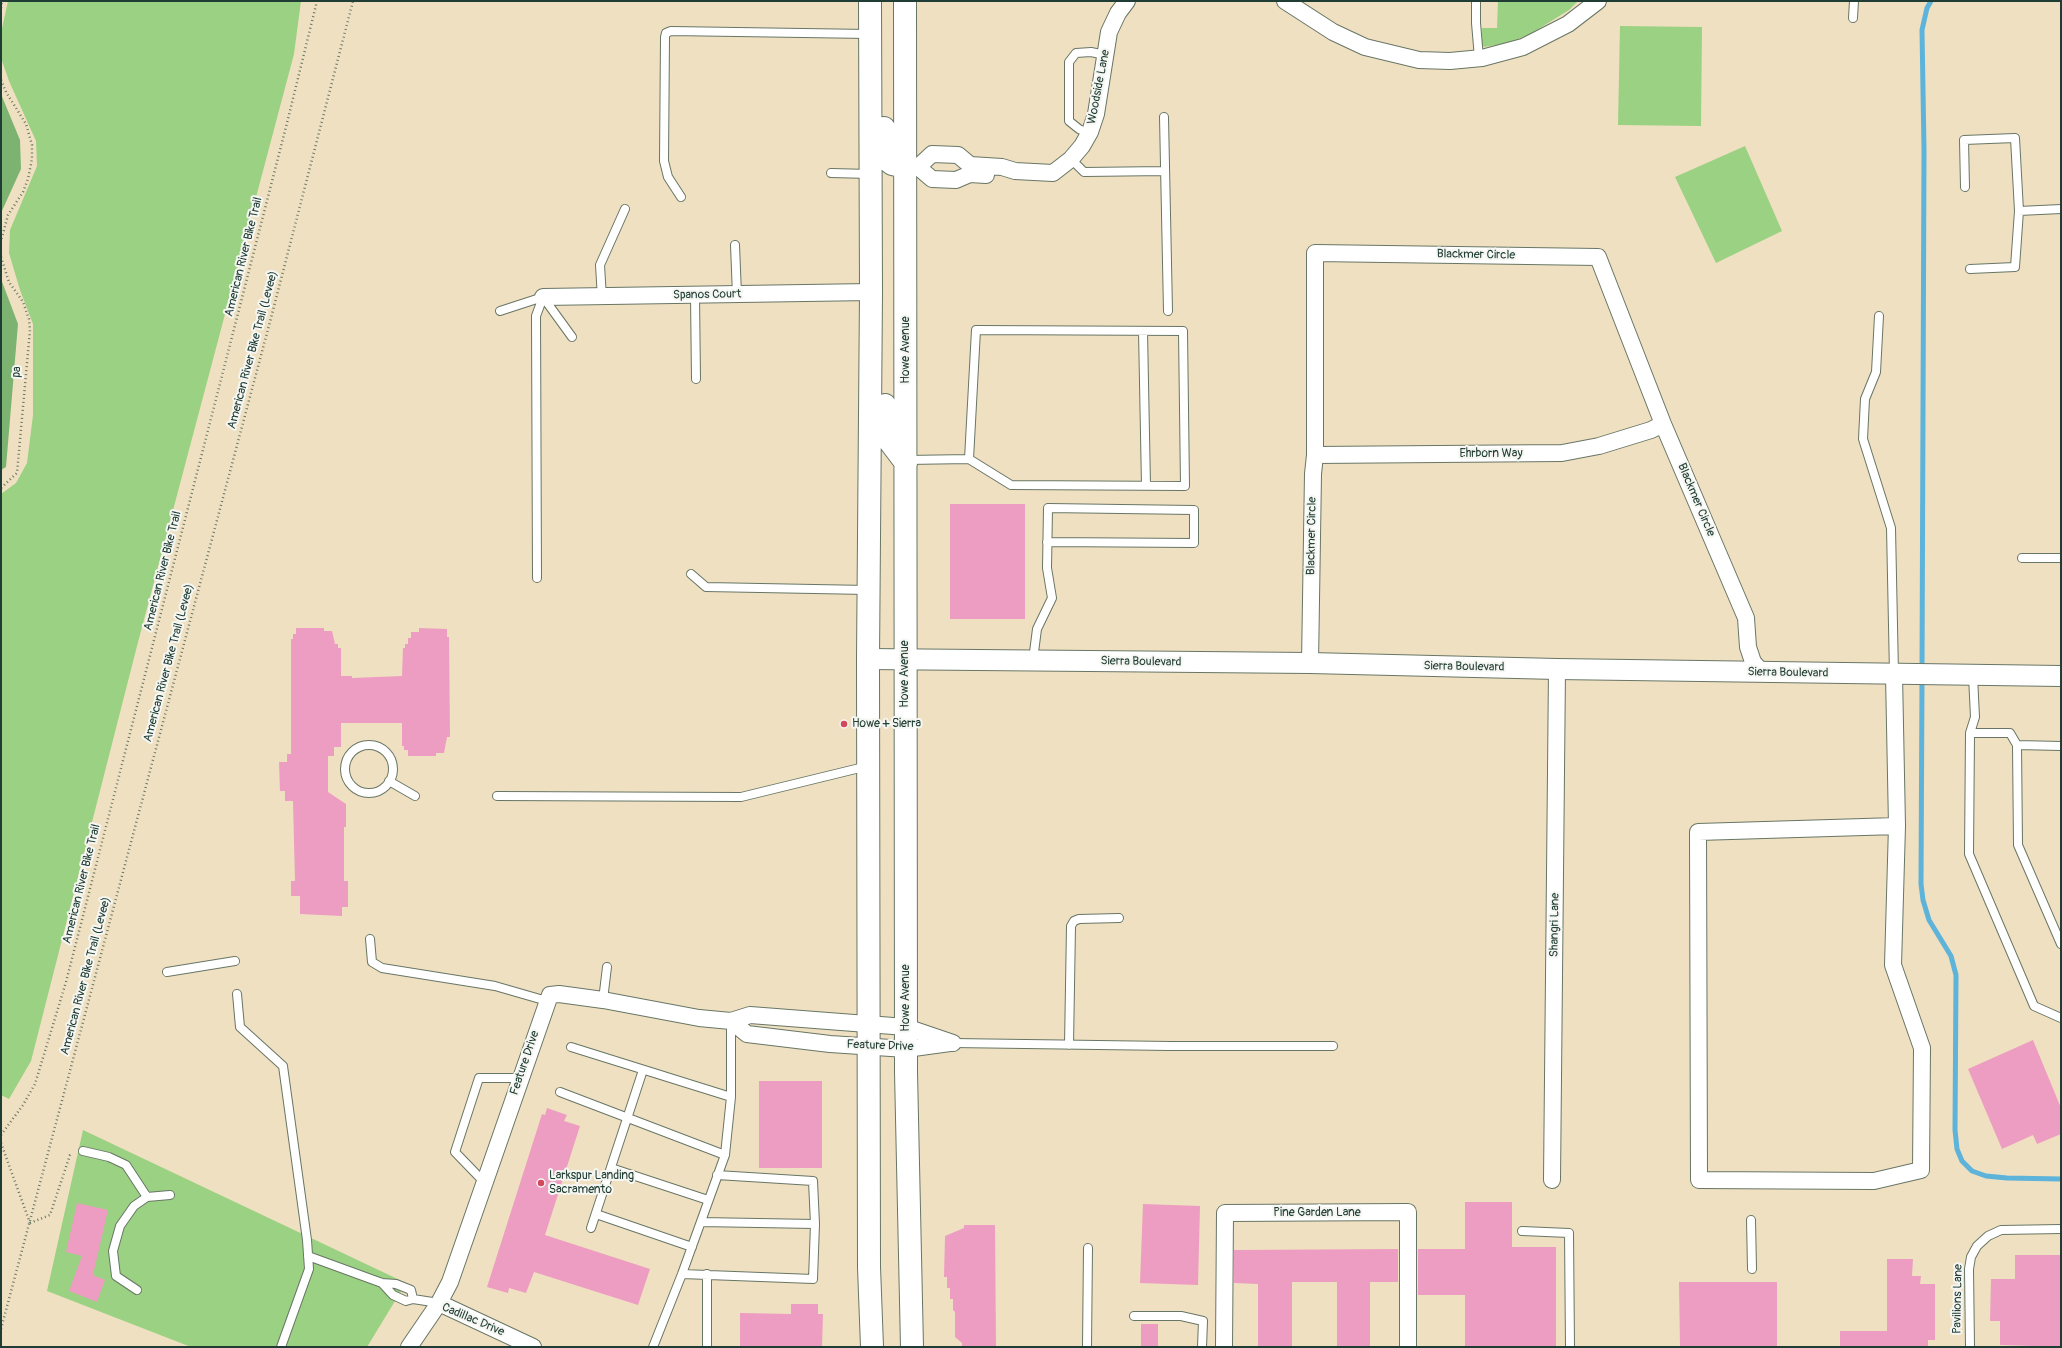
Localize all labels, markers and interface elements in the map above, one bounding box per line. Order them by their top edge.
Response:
street label: Woodside Lane [1085,48,1113,126]
street label: American River Bike Trail [222,196,266,318]
street label: Blackmer Circle [1437,247,1515,263]
street label: American River Bike Trail (Levee) [225,269,281,431]
street label: Spanos Court [673,287,741,303]
street label: Howe Avenue [899,316,913,384]
street label: pa [9,366,25,378]
street label: Ehrborn Way [1459,447,1523,461]
street label: Blackmer Circle [1674,461,1718,539]
street label: Blackmer Circle [1304,497,1320,575]
street label: American River Bike Trail [141,510,185,632]
street label: American River Bike Trail (Levee) [141,582,197,744]
street label: Howe Avenue [898,640,912,708]
street label: Sierra Boulevard [1101,654,1181,670]
street label: Sierra Boulevard [1424,659,1504,675]
street label: Sierra Boulevard [1748,665,1828,681]
place label: Howe + Sierra [852,717,921,731]
marker: Howe + Sierra [839,719,849,729]
street label: American River Bike Trail [60,823,104,945]
street label: Shangri Lane [1547,893,1563,957]
street label: American River Bike Trail (Levee) [58,895,114,1057]
street label: Howe Avenue [899,964,913,1032]
street label: Feature Drive [507,1029,543,1097]
street label: Feature Drive [846,1038,914,1054]
place label: Larkspur Landing Sacramento [549,1169,634,1197]
marker: Larkspur Landing Sacramento [536,1178,546,1188]
street label: Pine Garden Lane [1273,1206,1361,1220]
street label: Pavilions Lane [1950,1264,1966,1334]
street label: Cadillac Drive [440,1300,506,1340]

